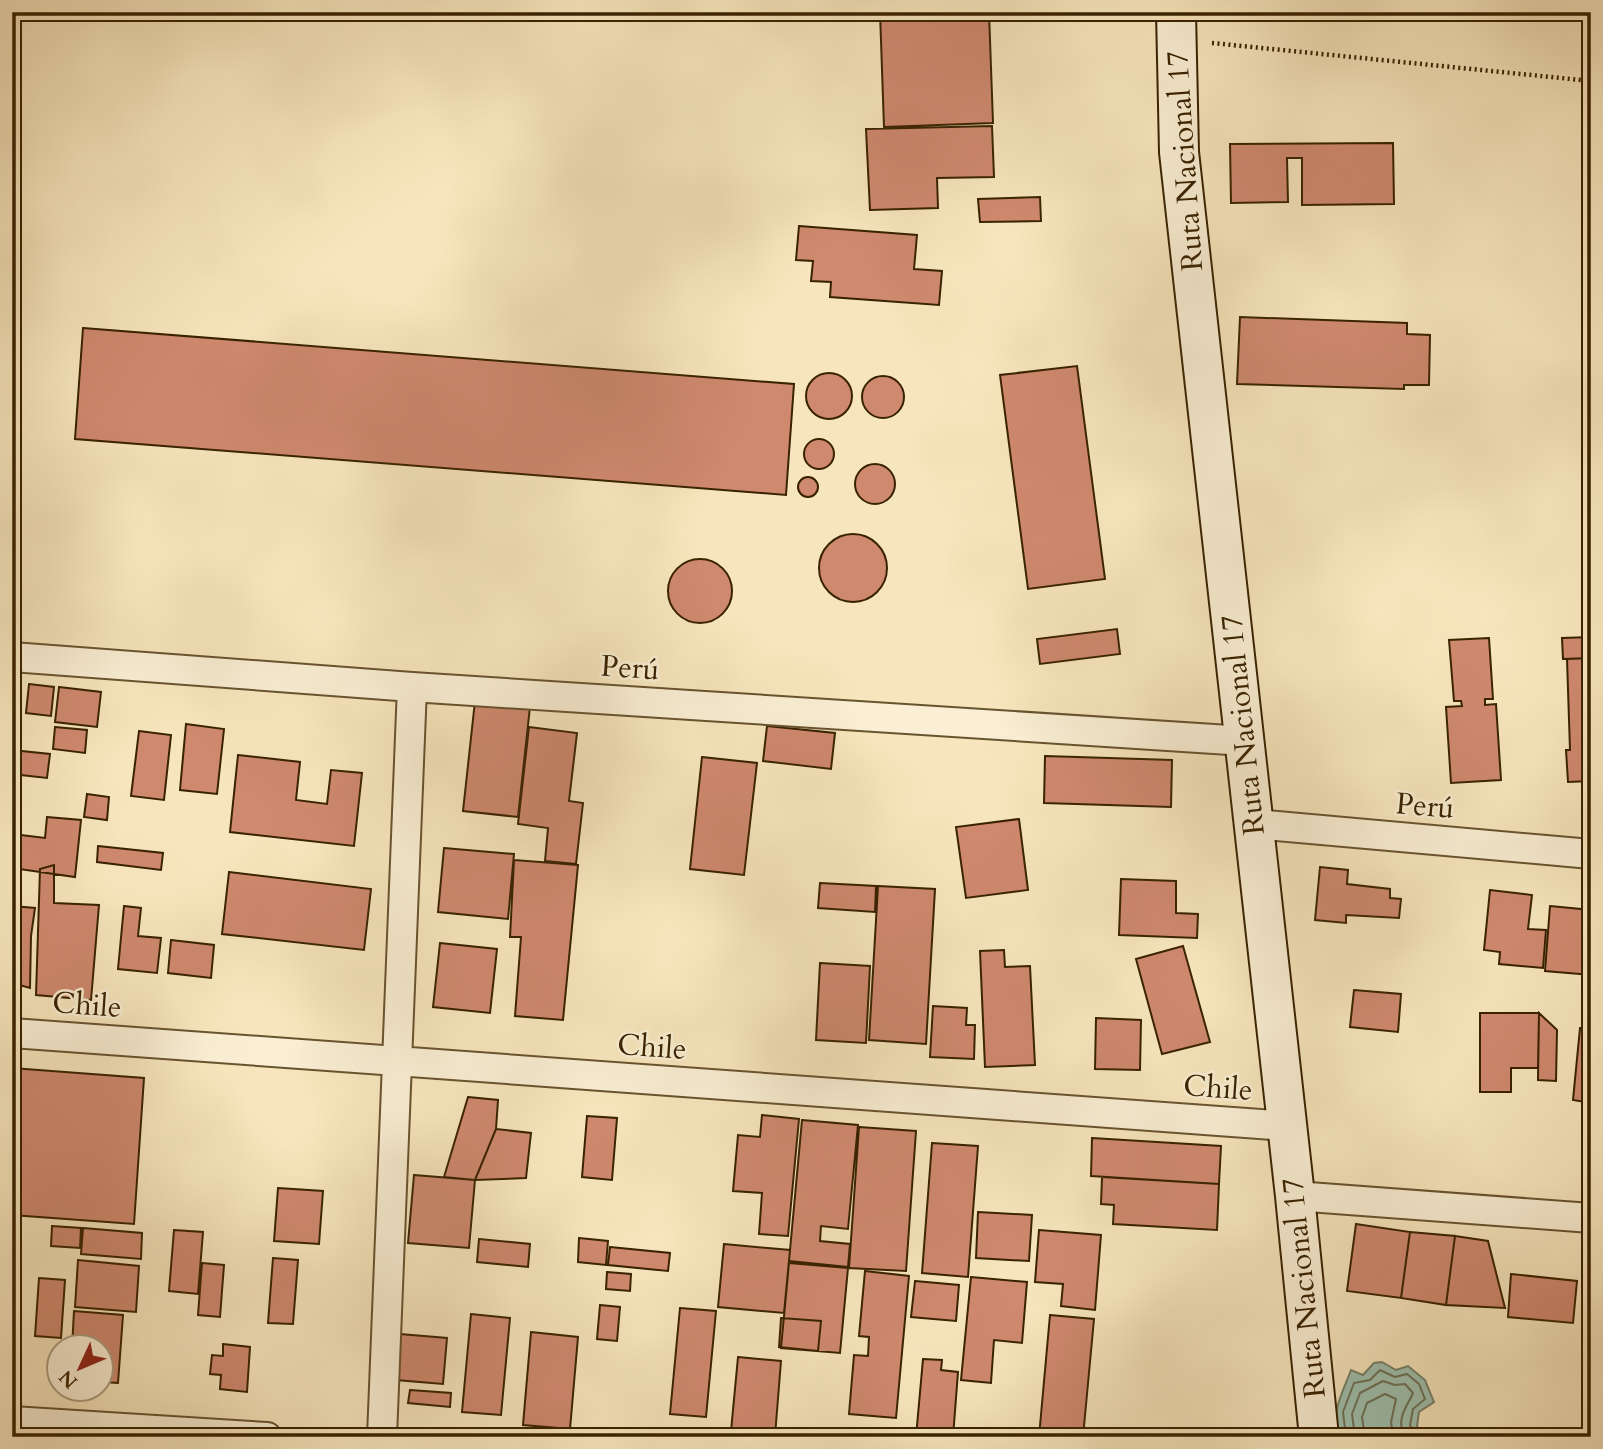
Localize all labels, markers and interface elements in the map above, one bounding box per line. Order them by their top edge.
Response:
street label: Ruta Nacional 17 [1157,49,1213,273]
street label: Ruta Nacional 17 [1211,613,1275,837]
street label: Perú [599,646,661,690]
street label: Perú [1394,783,1456,829]
street label: Chile [51,982,123,1028]
street label: Chile [616,1024,688,1070]
street label: Chile [1182,1065,1254,1111]
street label: Ruta Nacional 17 [1272,1176,1336,1400]
north arrow [46,1334,116,1404]
text: N [53,1364,84,1394]

